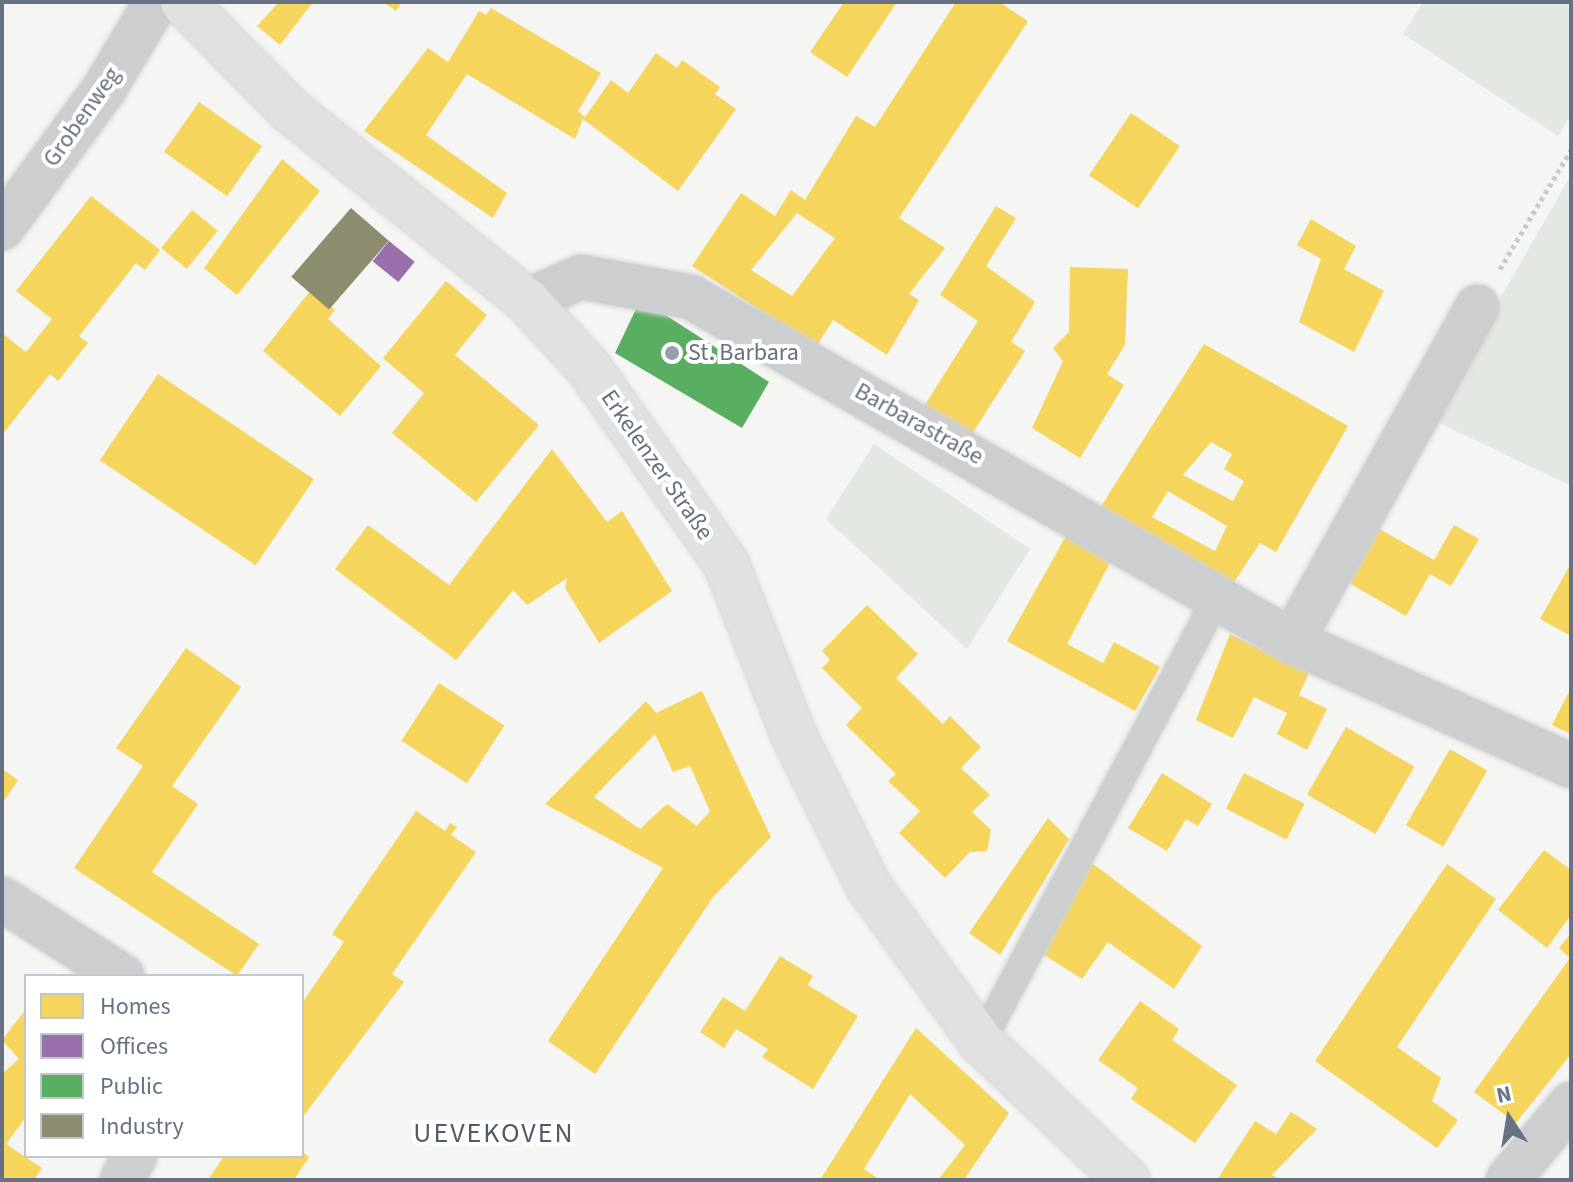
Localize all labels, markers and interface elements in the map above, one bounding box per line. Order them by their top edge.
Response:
street label: Grobenweg [37,62,127,172]
place label: St. Barbara [688,339,799,367]
marker: St. Barbara [663,344,681,362]
street label: Barbarastraße [850,377,988,471]
street label: Erkelenzer Straße [595,384,719,546]
legend [24,974,304,1158]
text: Homes [100,989,171,1024]
text: Offices [100,1029,168,1064]
text: Public [100,1069,163,1104]
text: N [1494,1077,1514,1112]
north arrow [1469,1078,1549,1158]
text: Industry [100,1109,184,1144]
district label: UEVEKOVEN [413,1116,575,1150]

